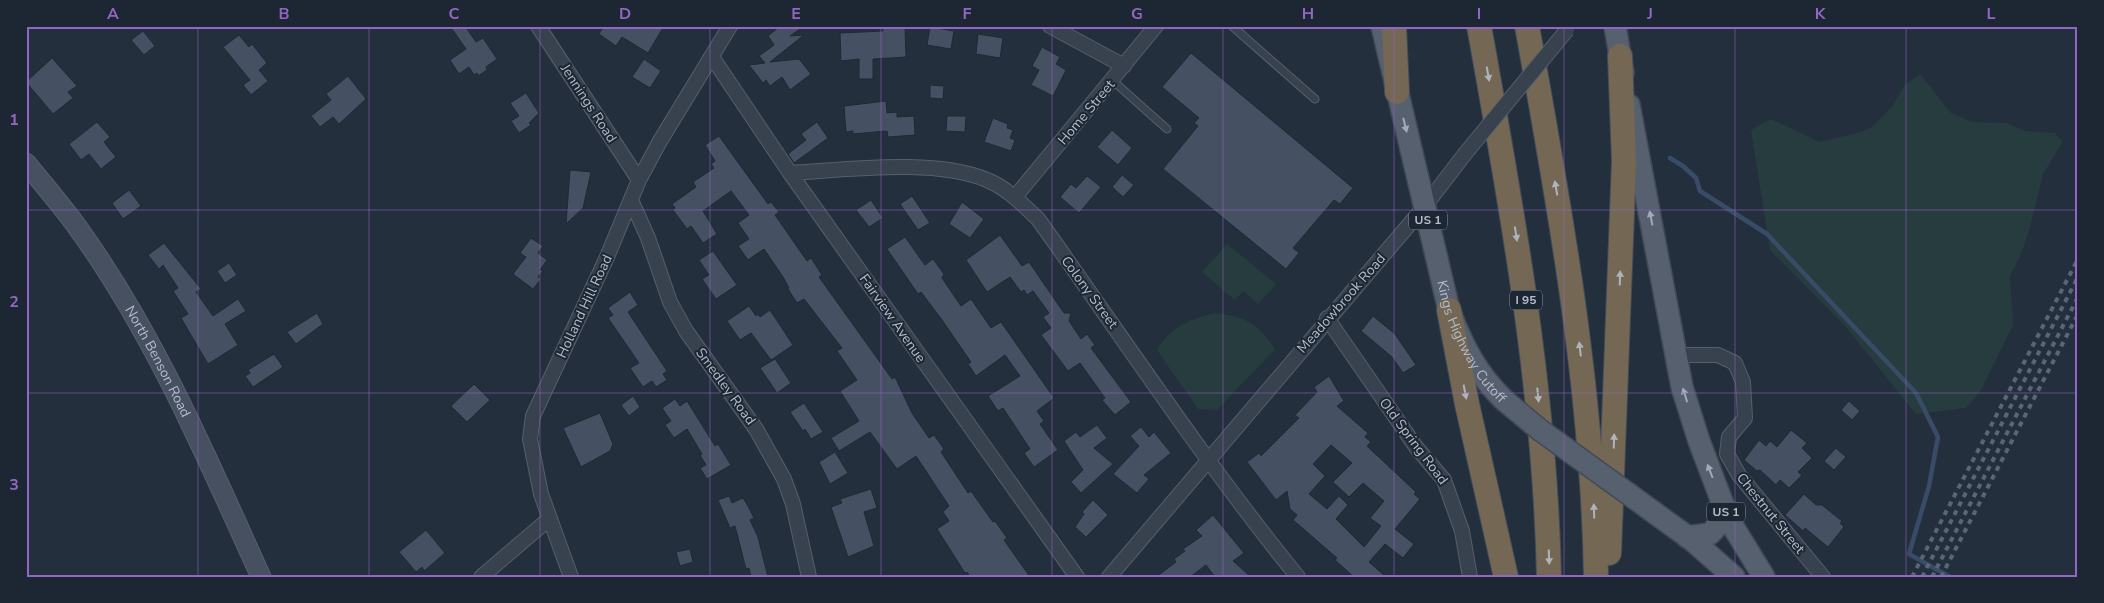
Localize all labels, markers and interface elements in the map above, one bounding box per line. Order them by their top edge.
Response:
text: A [107,3,119,25]
text: B [278,3,290,25]
text: C [449,3,460,25]
text: D [619,3,631,25]
text: E [791,3,801,25]
text: F [963,3,972,25]
text: G [1131,3,1143,25]
text: H [1302,3,1314,25]
text: I [1477,3,1481,25]
text: J [1646,3,1653,25]
text: K [1815,3,1827,25]
text: L [1987,3,1996,25]
street label: Jennings Road [556,59,621,146]
one-way arrow [1484,67,1492,83]
street label: Home Street [1053,76,1119,149]
text: 1 [9,109,19,131]
one-way arrow [1401,117,1409,132]
one-way arrow [1551,180,1559,196]
road number: US 1 [1409,210,1447,230]
one-way arrow [1646,210,1654,226]
one-way arrow [1513,227,1521,243]
street label: Meadowbrook Road [1293,249,1390,357]
street label: Holland Hill Road [552,251,617,361]
street label: Colony Street [1057,252,1122,333]
street label: Fairview Avenue [855,270,930,366]
one-way arrow [1617,270,1625,286]
street label: Kings Highway Cutoff [1432,278,1511,408]
road number: I 95 [1510,290,1542,310]
text: 2 [9,291,19,313]
street label: North Benson Road [120,302,195,420]
one-way arrow [1576,340,1584,356]
street label: Smedley Road [691,344,760,429]
one-way arrow [1461,384,1469,400]
one-way arrow [1680,387,1688,402]
one-way arrow [1534,388,1542,404]
street label: Old Spring Road [1375,394,1452,489]
one-way arrow [1610,432,1618,448]
one-way arrow [1706,464,1714,479]
street label: Chestnut Street [1732,469,1809,558]
text: 3 [9,474,19,496]
one-way arrow [1590,502,1598,518]
road number: US 1 [1707,502,1745,522]
one-way arrow [1545,550,1553,566]

